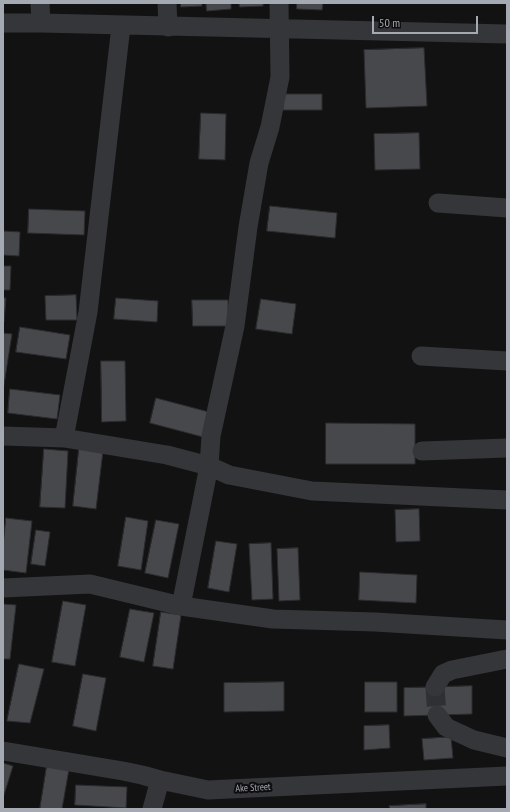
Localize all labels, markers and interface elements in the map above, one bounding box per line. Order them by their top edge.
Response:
scale bar [374,8,480,34]
text: 50 m [379,15,400,30]
street label: Ake Street [235,781,271,795]

